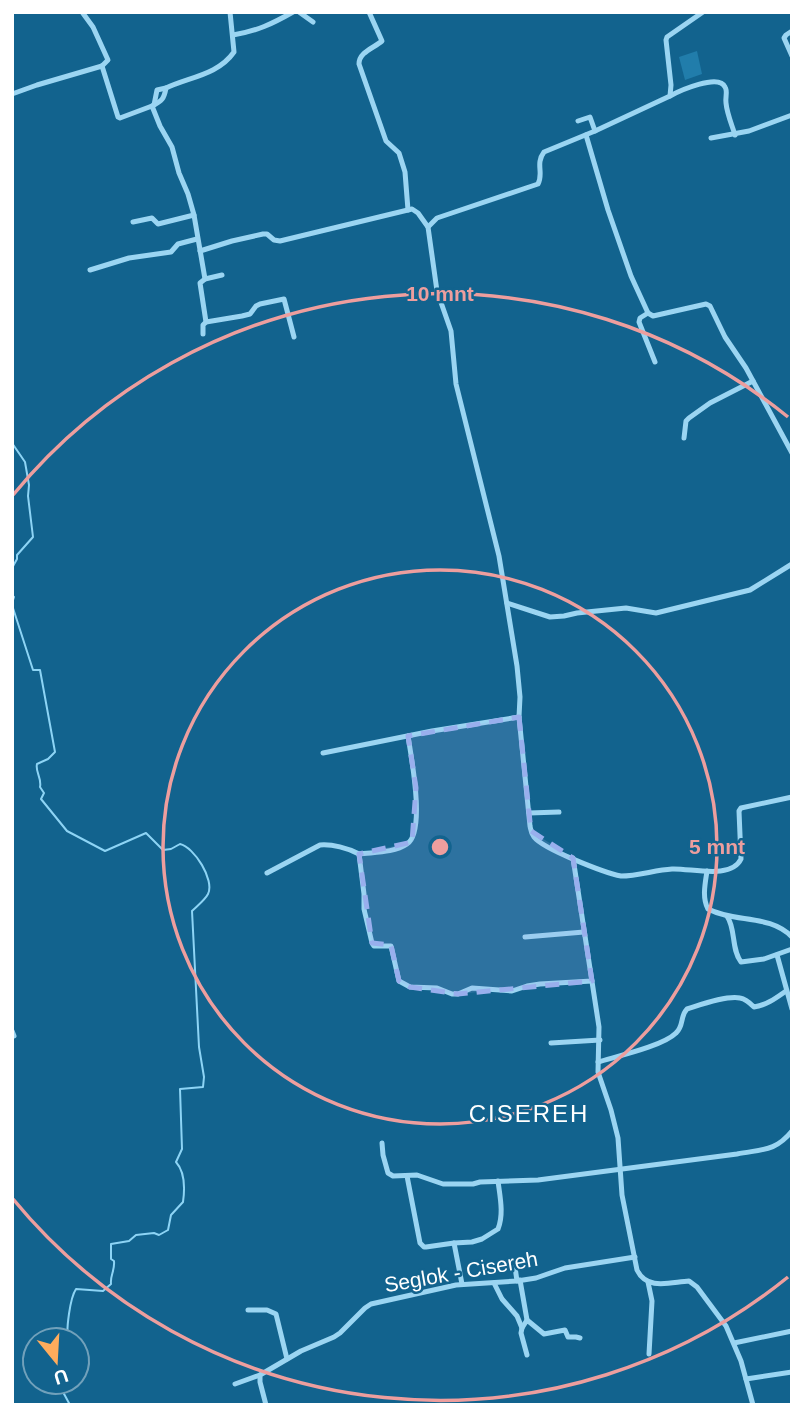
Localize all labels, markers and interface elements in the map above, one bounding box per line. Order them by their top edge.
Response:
text: 10 mnt [406,282,474,305]
centre of rings [428,835,452,859]
text: 5 mnt [689,835,745,858]
district label: CISEREH [469,1100,589,1127]
street label: Seglok - Cisereh [382,1247,539,1296]
north arrow [21,1326,91,1396]
text: U [51,1365,71,1389]

